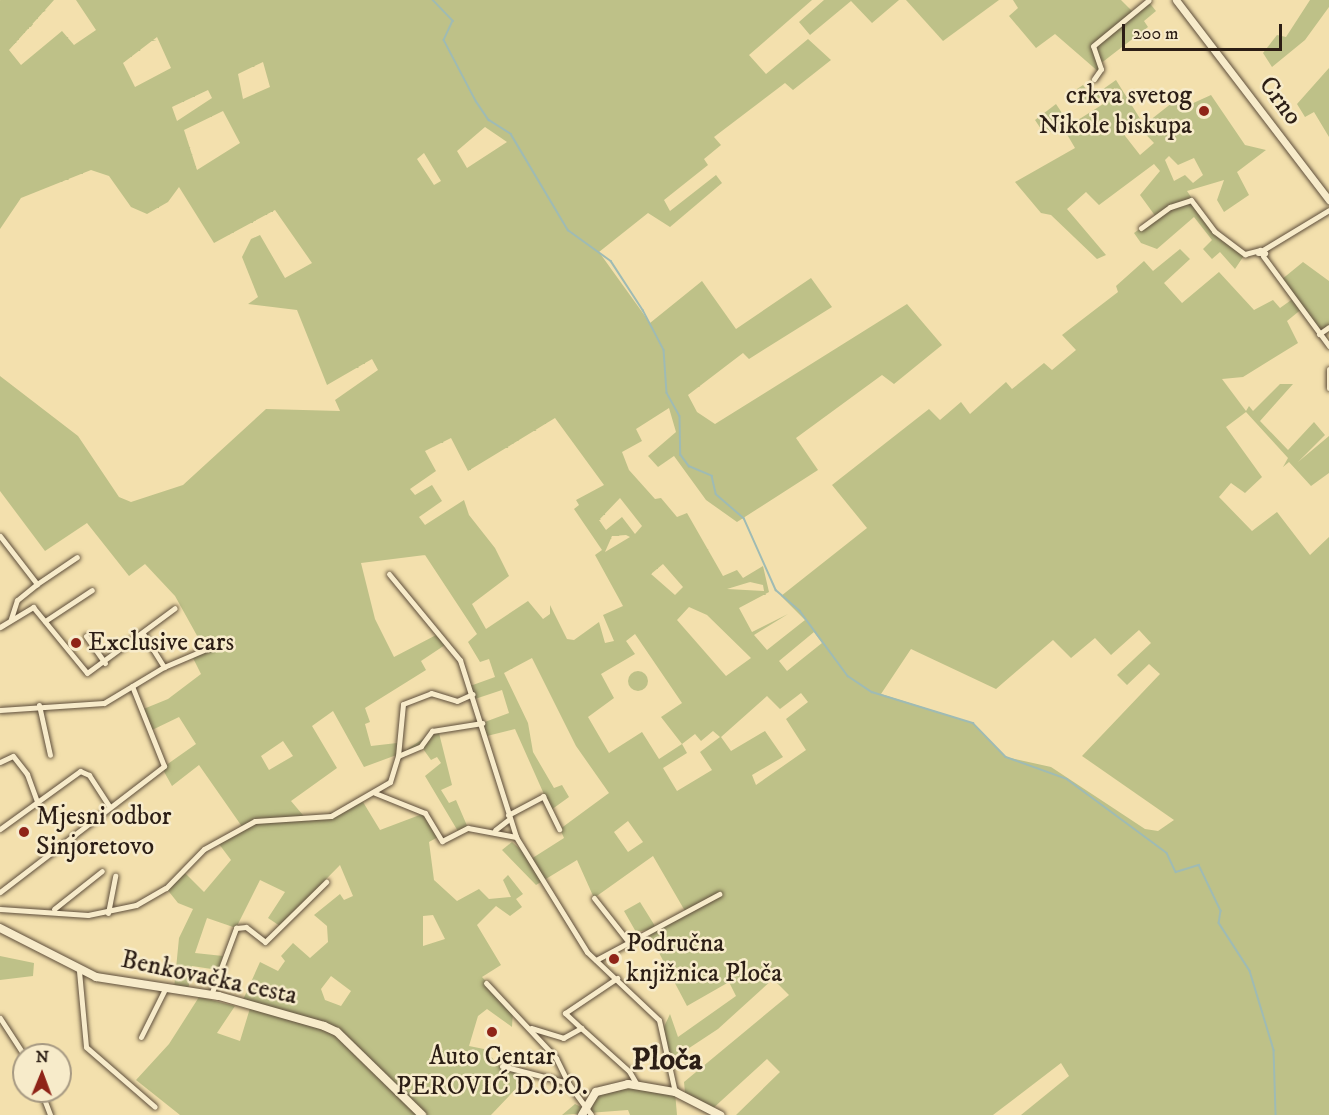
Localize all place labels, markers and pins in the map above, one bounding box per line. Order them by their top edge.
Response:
place label: crkva svetog Nikole biskupa [1038,80,1192,142]
marker: crkva svetog Nikole biskupa [1197,104,1211,118]
place label: Exclusive cars [88,627,234,659]
marker: Exclusive cars [69,636,83,650]
place label: Mjesni odbor Sinjoretovo [36,801,171,862]
marker: Mjesni odbor Sinjoretovo [17,825,31,839]
place label: Područna knjižnica Ploča [626,928,782,990]
marker: Područna knjižnica Ploča [607,952,621,966]
marker: Auto Centar PEROVIĆ D.O.O. [485,1025,499,1039]
place label: Auto Centar PEROVIĆ D.O.O. [396,1041,588,1102]

